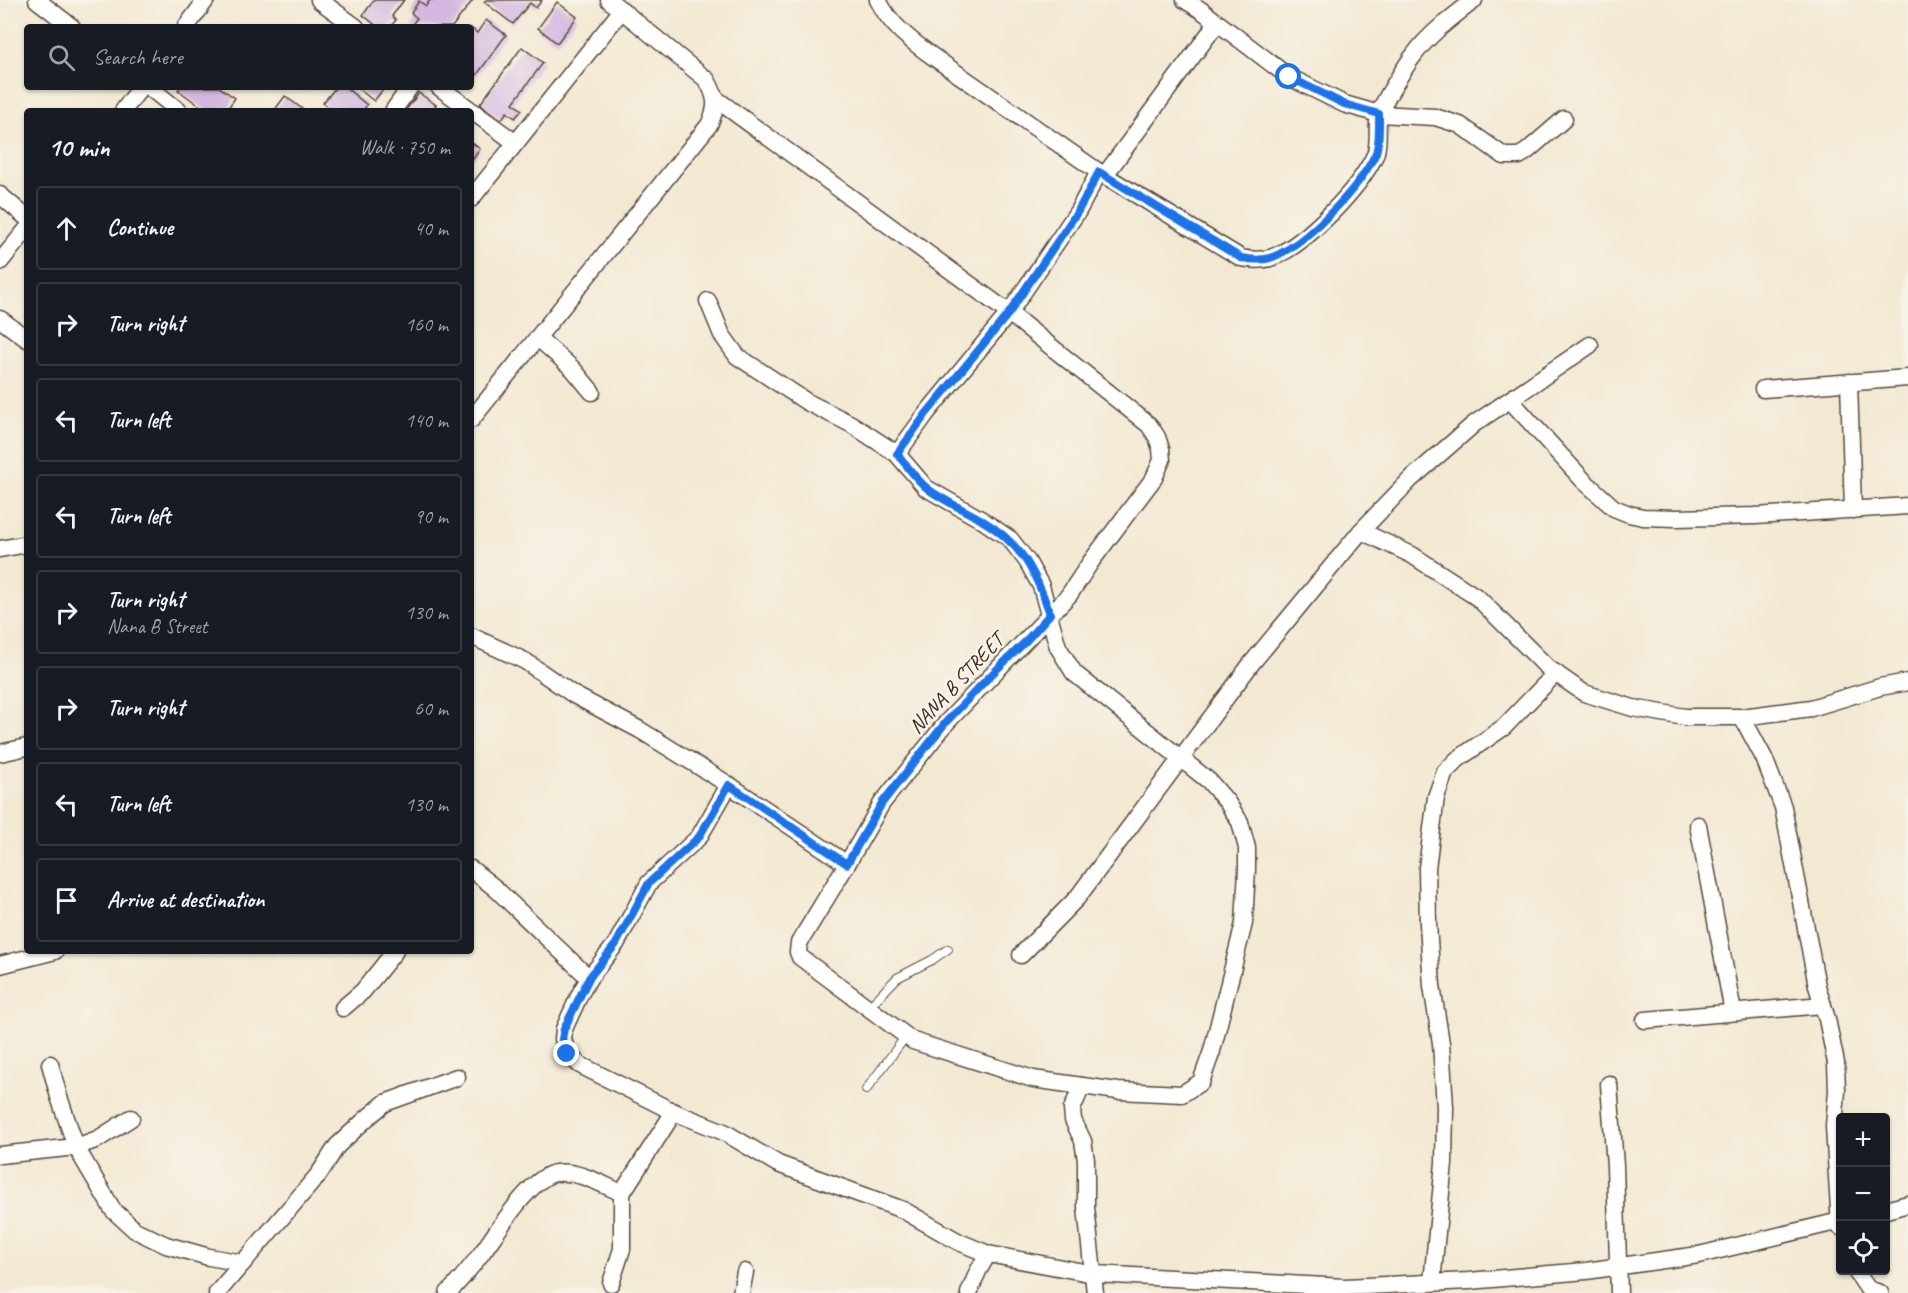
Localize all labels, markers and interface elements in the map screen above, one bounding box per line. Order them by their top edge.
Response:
search box [24,24,474,90]
icon: search [45,41,78,74]
text: Search here [93,43,183,71]
route start [1275,63,1301,89]
text: 10 min [48,131,110,164]
text: Walk · 750 m [360,135,450,160]
icon: ahead [50,212,83,245]
text: Continue [107,214,173,242]
text: 40 m [414,216,448,241]
icon: right [50,308,83,341]
text: Turn right [107,310,184,338]
text: 160 m [405,312,448,337]
icon: left [50,404,83,437]
text: Turn left [107,406,171,434]
text: 140 m [405,408,448,433]
icon: left [50,500,83,533]
text: Turn left [107,502,171,530]
text: 90 m [414,504,448,529]
text: Turn right [107,586,184,614]
icon: right [50,596,83,629]
text: 130 m [405,600,448,625]
text: Nana B Street [107,614,207,639]
street label: NANA B STREET [903,624,1012,739]
icon: right [50,692,83,725]
text: Turn right [107,694,184,722]
text: 60 m [414,696,448,721]
icon: left [50,788,83,821]
text: Turn left [107,790,171,818]
text: 130 m [405,792,448,817]
icon: arrive [50,884,83,917]
text: Arrive at destination [107,886,264,914]
route end [553,1040,579,1066]
map controls [1836,1113,1890,1275]
button: + [1836,1113,1890,1167]
button: − [1836,1167,1890,1221]
button: locate [1836,1221,1890,1275]

